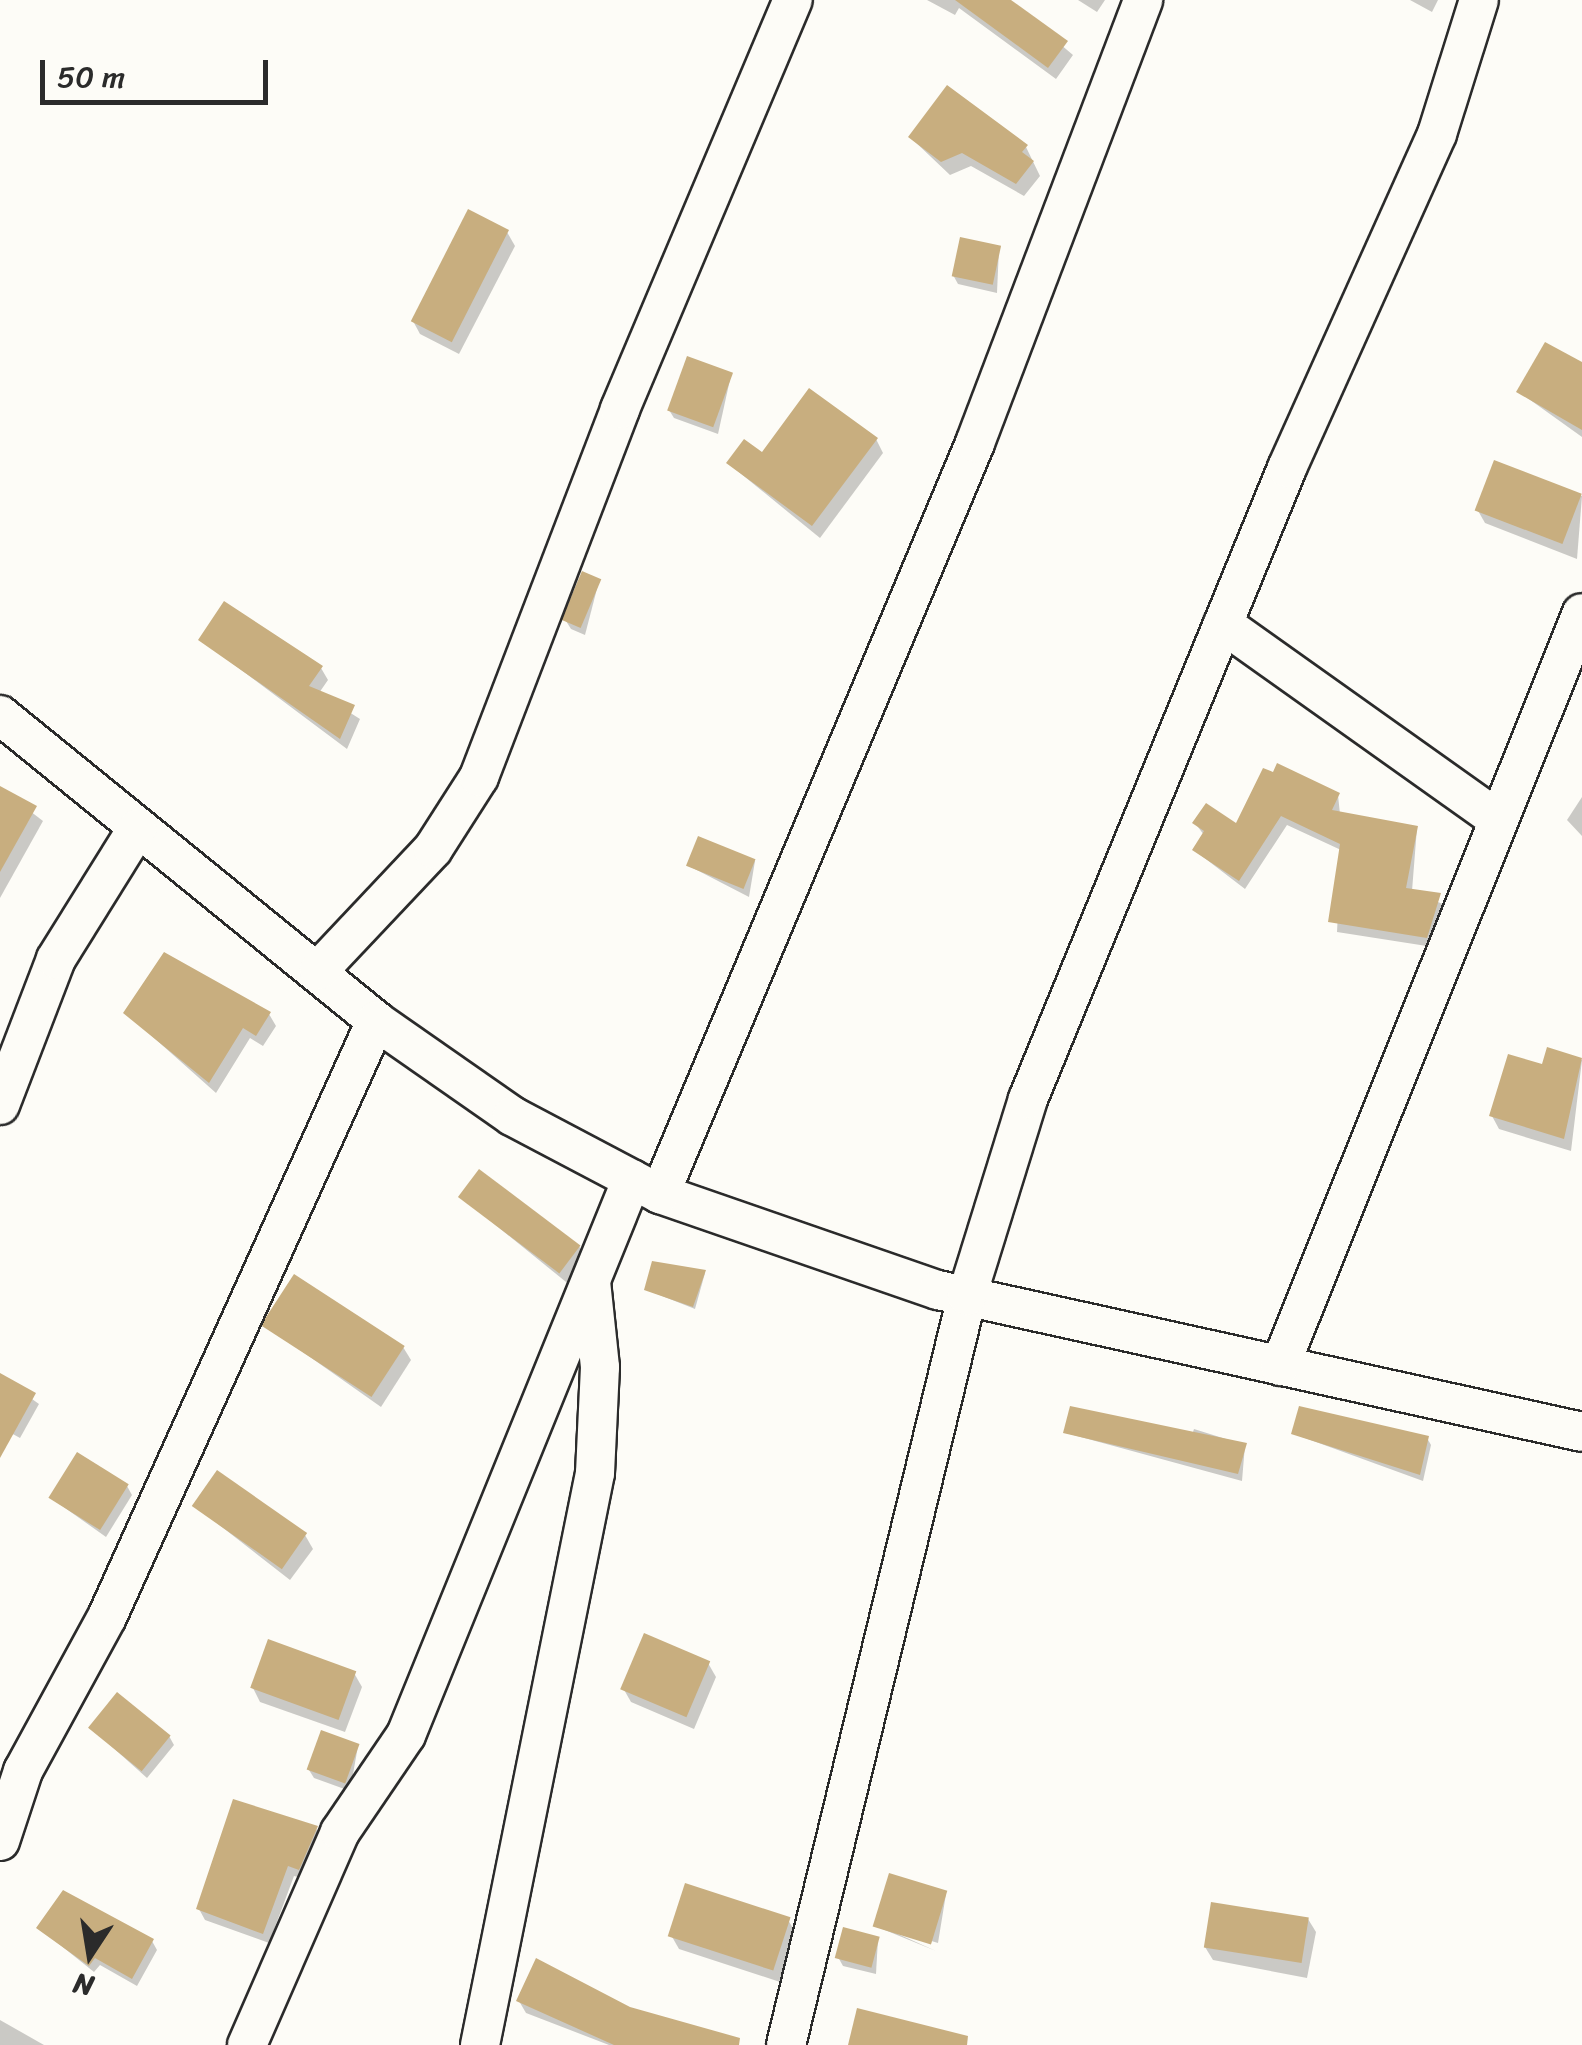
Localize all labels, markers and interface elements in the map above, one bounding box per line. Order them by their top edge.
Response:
scale bar [45,40,272,102]
text: 50 m [57,50,125,104]
north arrow [40,1905,140,2005]
text: N [69,1959,98,2011]

